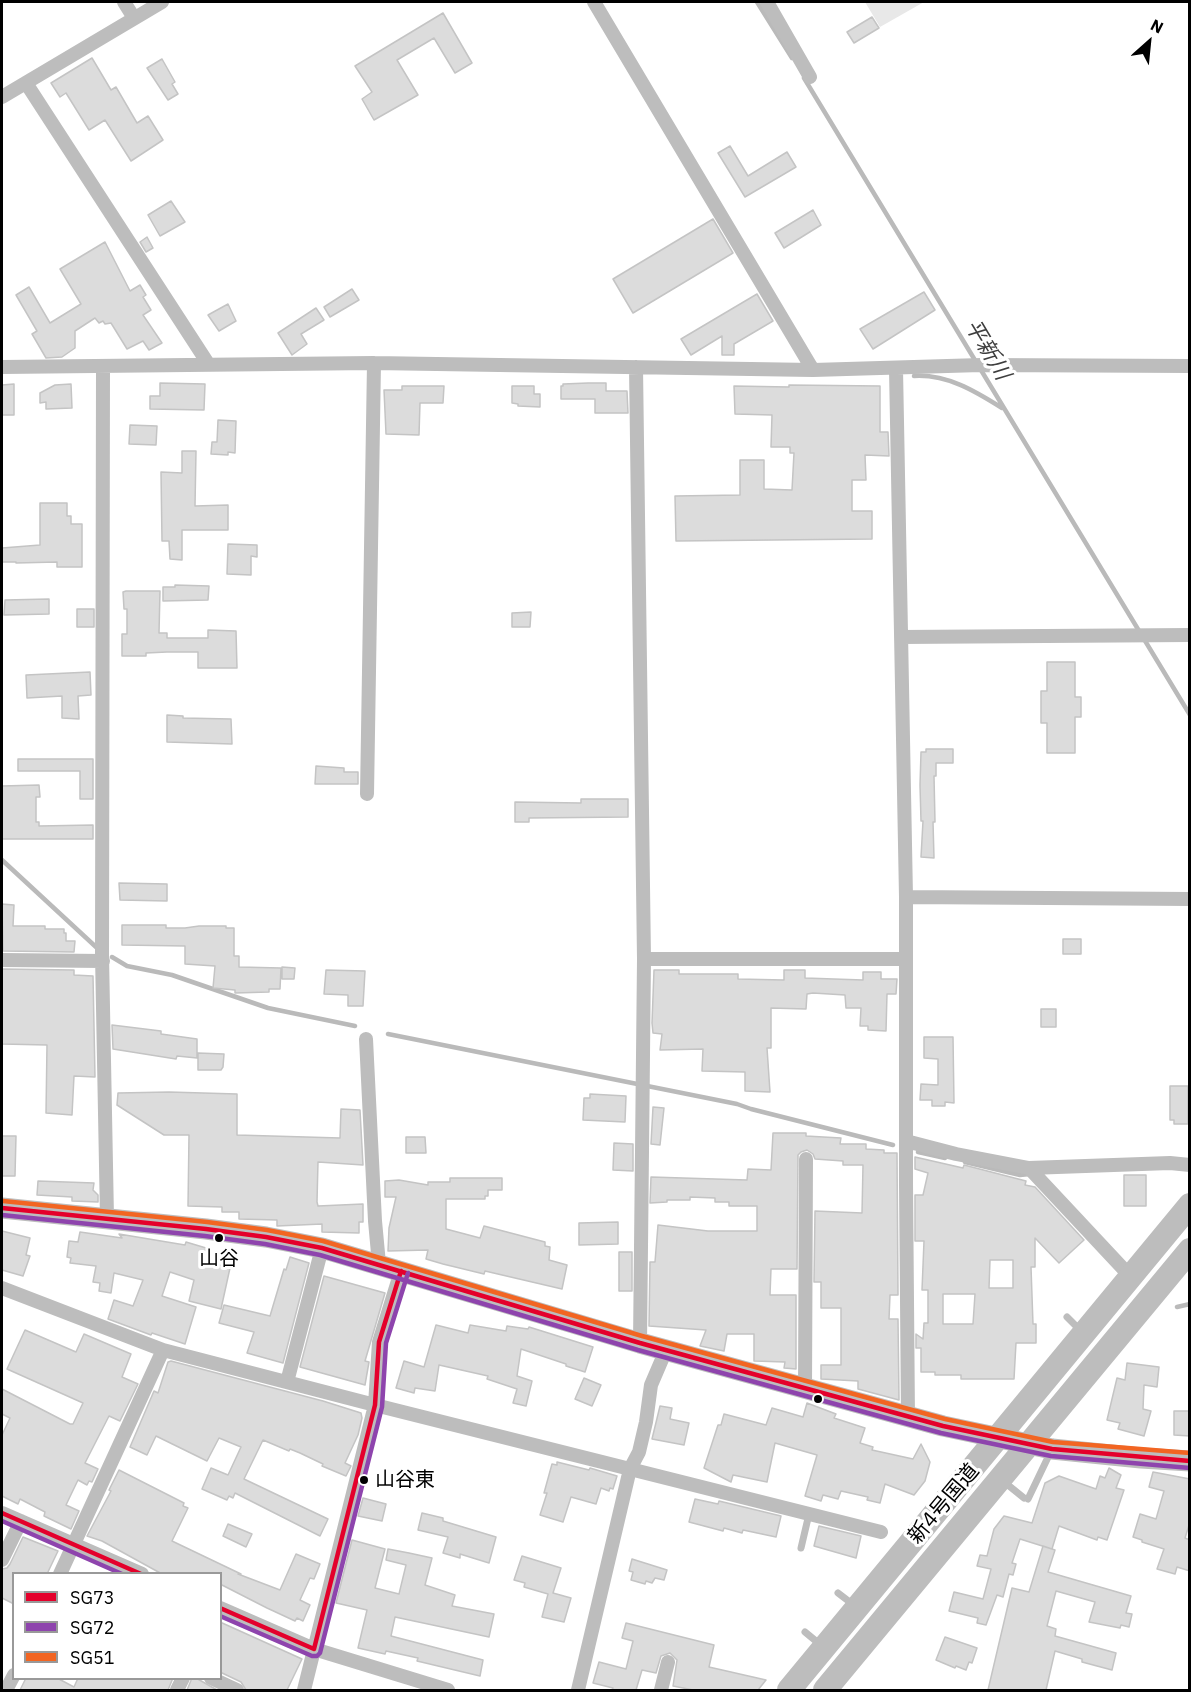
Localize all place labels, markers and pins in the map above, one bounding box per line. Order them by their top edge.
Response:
marker: 山谷 [213,1232,225,1244]
place label: 山谷 [199,1247,239,1271]
unlabelled marker [812,1393,824,1405]
place label: 山谷東 [375,1468,435,1492]
marker: 山谷東 [358,1474,370,1486]

